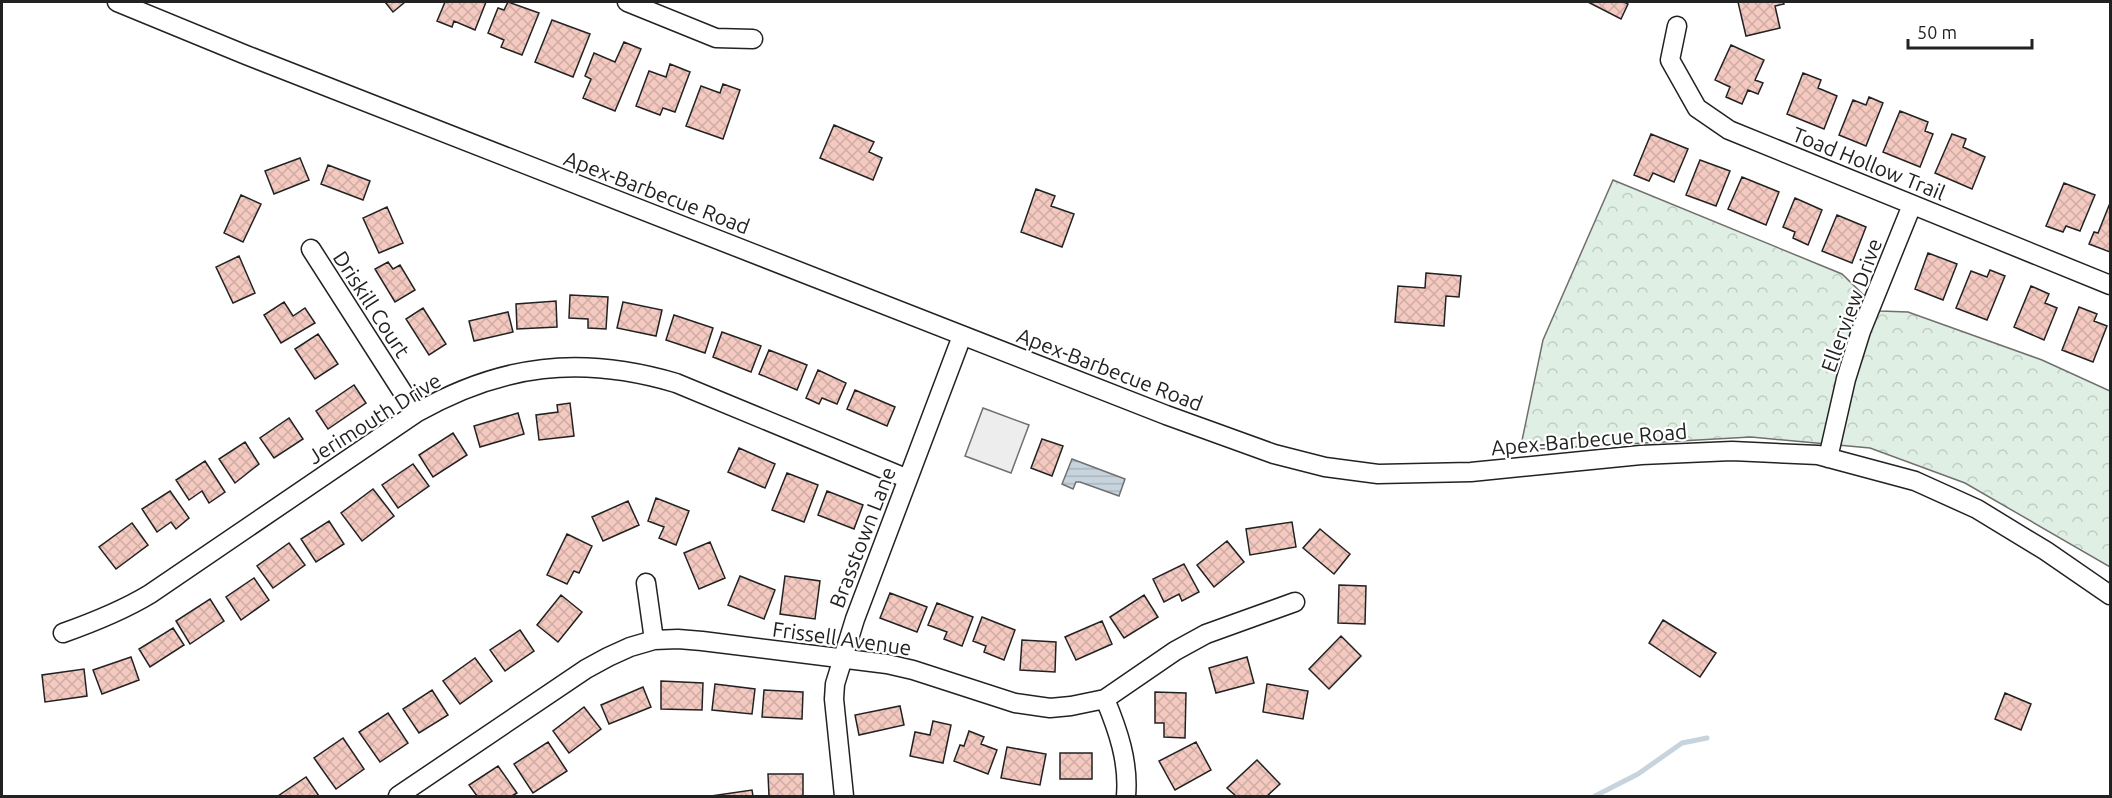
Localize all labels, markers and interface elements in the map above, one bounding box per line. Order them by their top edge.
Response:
scale bar [1908,12,2032,50]
text: 50 m [1917,22,1957,42]
street label: Toad Hollow Trail [1789,121,1949,205]
street label: Apex-Barbecue Road [561,146,753,238]
street label: Ellerview Drive [1816,235,1886,375]
street label: Driskill Court [329,246,415,362]
street label: Apex-Barbecue Road [1014,323,1206,415]
street label: Jerimouth Drive [303,368,445,468]
street label: Apex-Barbecue Road [1490,418,1688,460]
street label: Brasstown Lane [824,463,900,611]
street label: Frissell Avenue [771,616,913,660]

